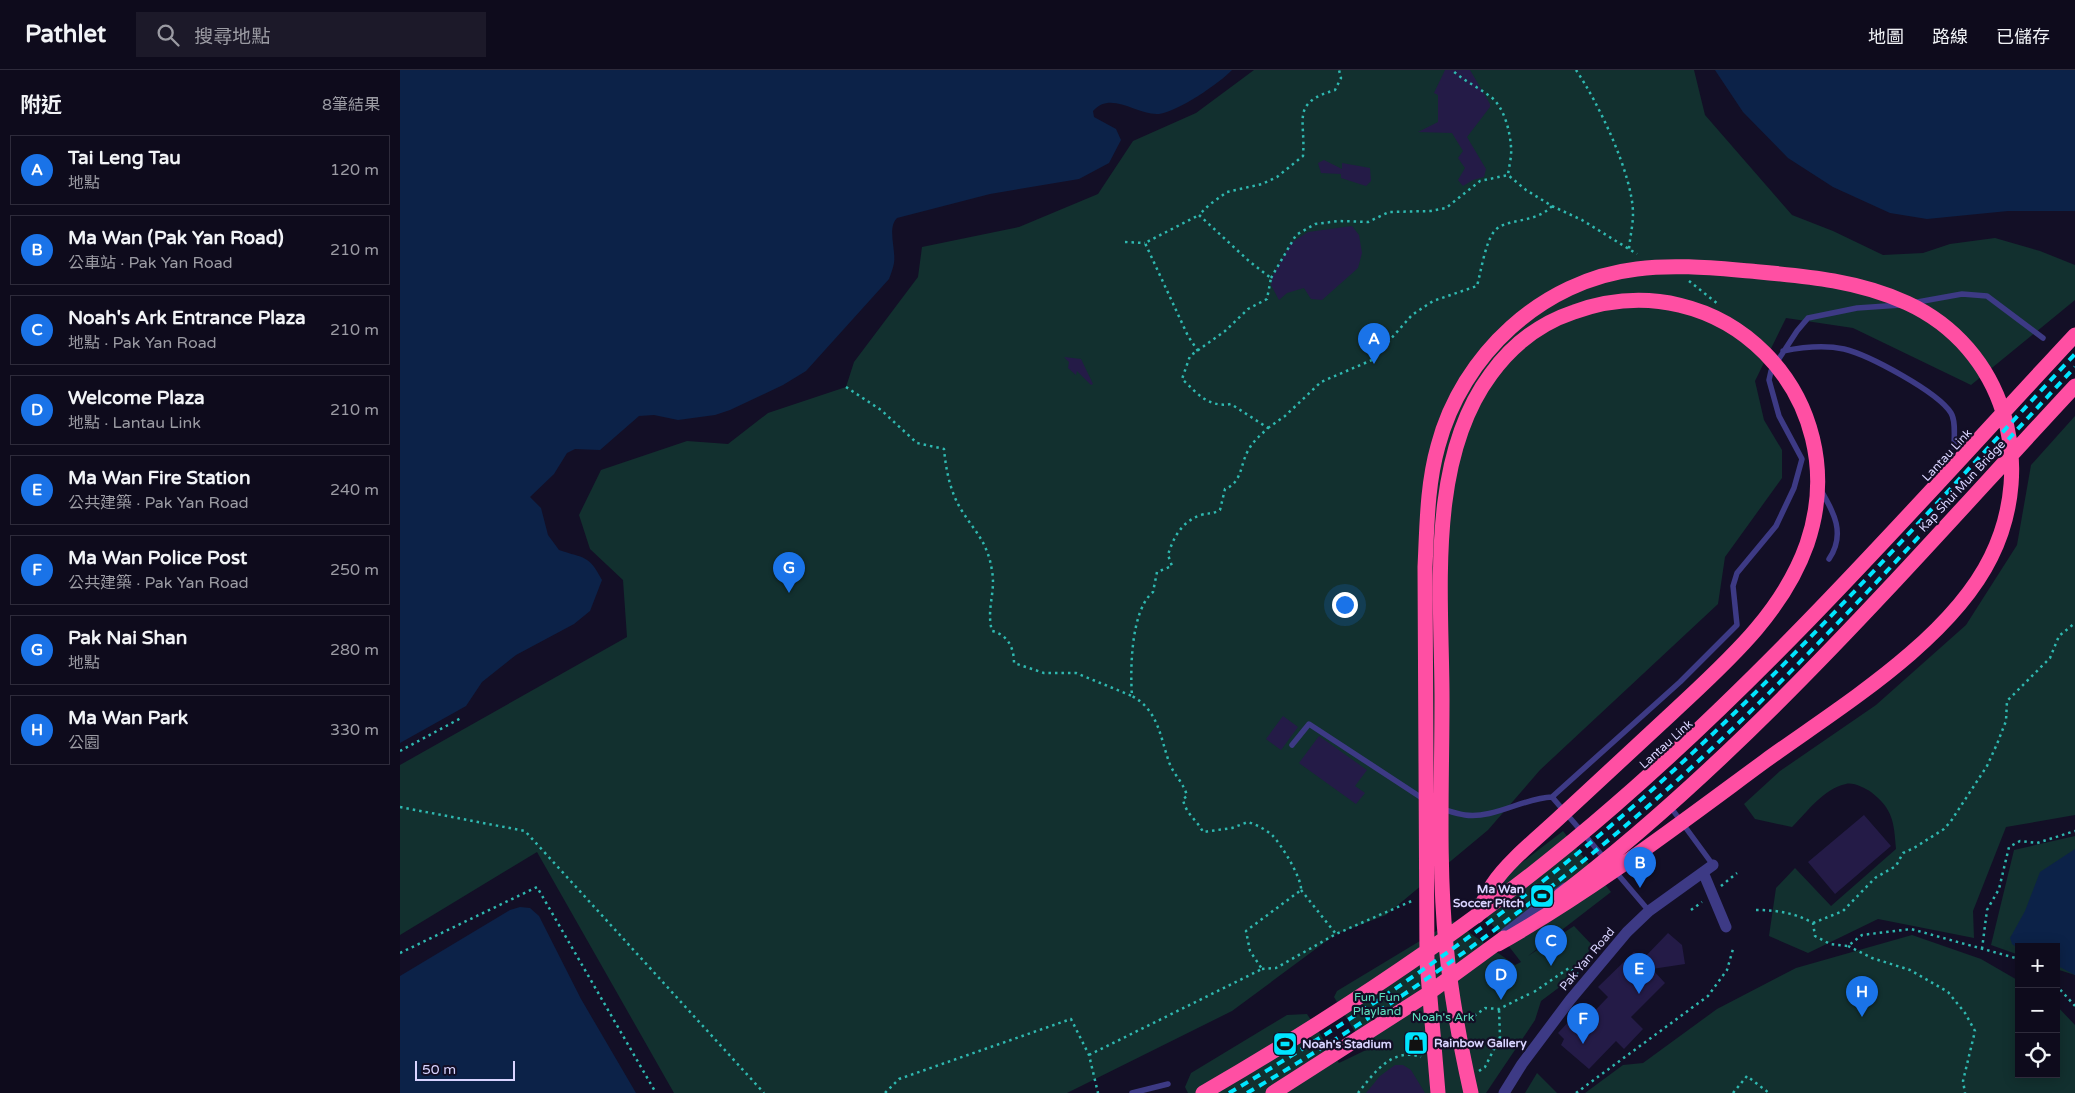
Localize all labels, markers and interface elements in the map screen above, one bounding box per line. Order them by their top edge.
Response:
search box [136,12,486,57]
text: Pathlet [25,20,106,49]
icon: search [154,21,182,49]
text: 搜尋地點 [194,26,270,48]
text: 地圖 [1868,26,1904,48]
text: 路線 [1932,26,1968,48]
text: 已儲存 [1996,26,2050,48]
text: 附近 [20,93,62,118]
text: 8筆結果 [322,95,380,115]
text: Tai Leng Tau [68,147,181,169]
text: A [31,160,43,180]
text: 120 m [330,160,379,180]
text: 地點 [68,173,100,193]
text: Ma Wan (Pak Yan Road) [68,227,284,249]
text: B [31,240,43,260]
text: 210 m [330,240,379,260]
text: 公車站 · Pak Yan Road [68,253,233,273]
text: Noah's Ark Entrance Plaza [68,307,306,329]
text: C [31,320,43,340]
text: 210 m [330,320,379,340]
pin: A [1358,323,1390,364]
text: 地點 · Pak Yan Road [68,333,217,353]
text: Welcome Plaza [68,387,205,409]
text: D [31,400,43,420]
text: 210 m [330,400,379,420]
text: 地點 · Lantau Link [68,413,201,433]
street label: Lantau Link [1919,426,1975,484]
street label: Kap Shui Mun Bridge [1916,437,2008,535]
text: Ma Wan Fire Station [68,467,250,489]
text: E [32,480,42,500]
text: 240 m [330,480,379,500]
text: 公共建築 · Pak Yan Road [68,493,249,513]
text: Ma Wan Police Post [68,547,247,569]
pin: G [773,552,805,593]
text: F [32,560,42,580]
text: 250 m [330,560,379,580]
text: 公共建築 · Pak Yan Road [68,573,249,593]
your location [1332,592,1358,618]
text: Pak Nai Shan [68,627,187,649]
text: G [31,640,43,660]
text: 280 m [330,640,379,660]
text: 地點 [68,653,100,673]
text: Ma Wan Park [68,707,188,729]
street label: Lantau Link [1637,716,1696,771]
text: H [31,720,43,740]
text: 330 m [330,720,379,740]
text: 公園 [68,733,100,753]
pin: B [1624,847,1656,888]
place label: Ma Wan Soccer Pitch [1453,882,1524,910]
sports icon: Ma Wan Soccer Pitch [1529,883,1555,909]
pin: C [1535,925,1567,966]
street label: Pak Yan Road [1557,925,1617,993]
map controls [2015,943,2060,1078]
button: + [2015,943,2060,988]
pin: E [1623,953,1655,994]
pin: D [1485,959,1517,1000]
pin: H [1846,976,1878,1017]
button: − [2015,988,2060,1033]
park label: Fun Fun Playland [1353,990,1401,1018]
pin: F [1567,1003,1599,1044]
park label: Noah's Ark [1412,1010,1475,1024]
shop icon: Rainbow Gallery [1403,1030,1429,1056]
sports icon: Noah's Stadium [1272,1031,1298,1057]
button: locate [2015,1033,2060,1078]
place label: Rainbow Gallery [1434,1036,1527,1051]
place label: Noah's Stadium [1302,1037,1392,1051]
scale bar [415,1058,515,1081]
text: 50 m [422,1061,456,1078]

